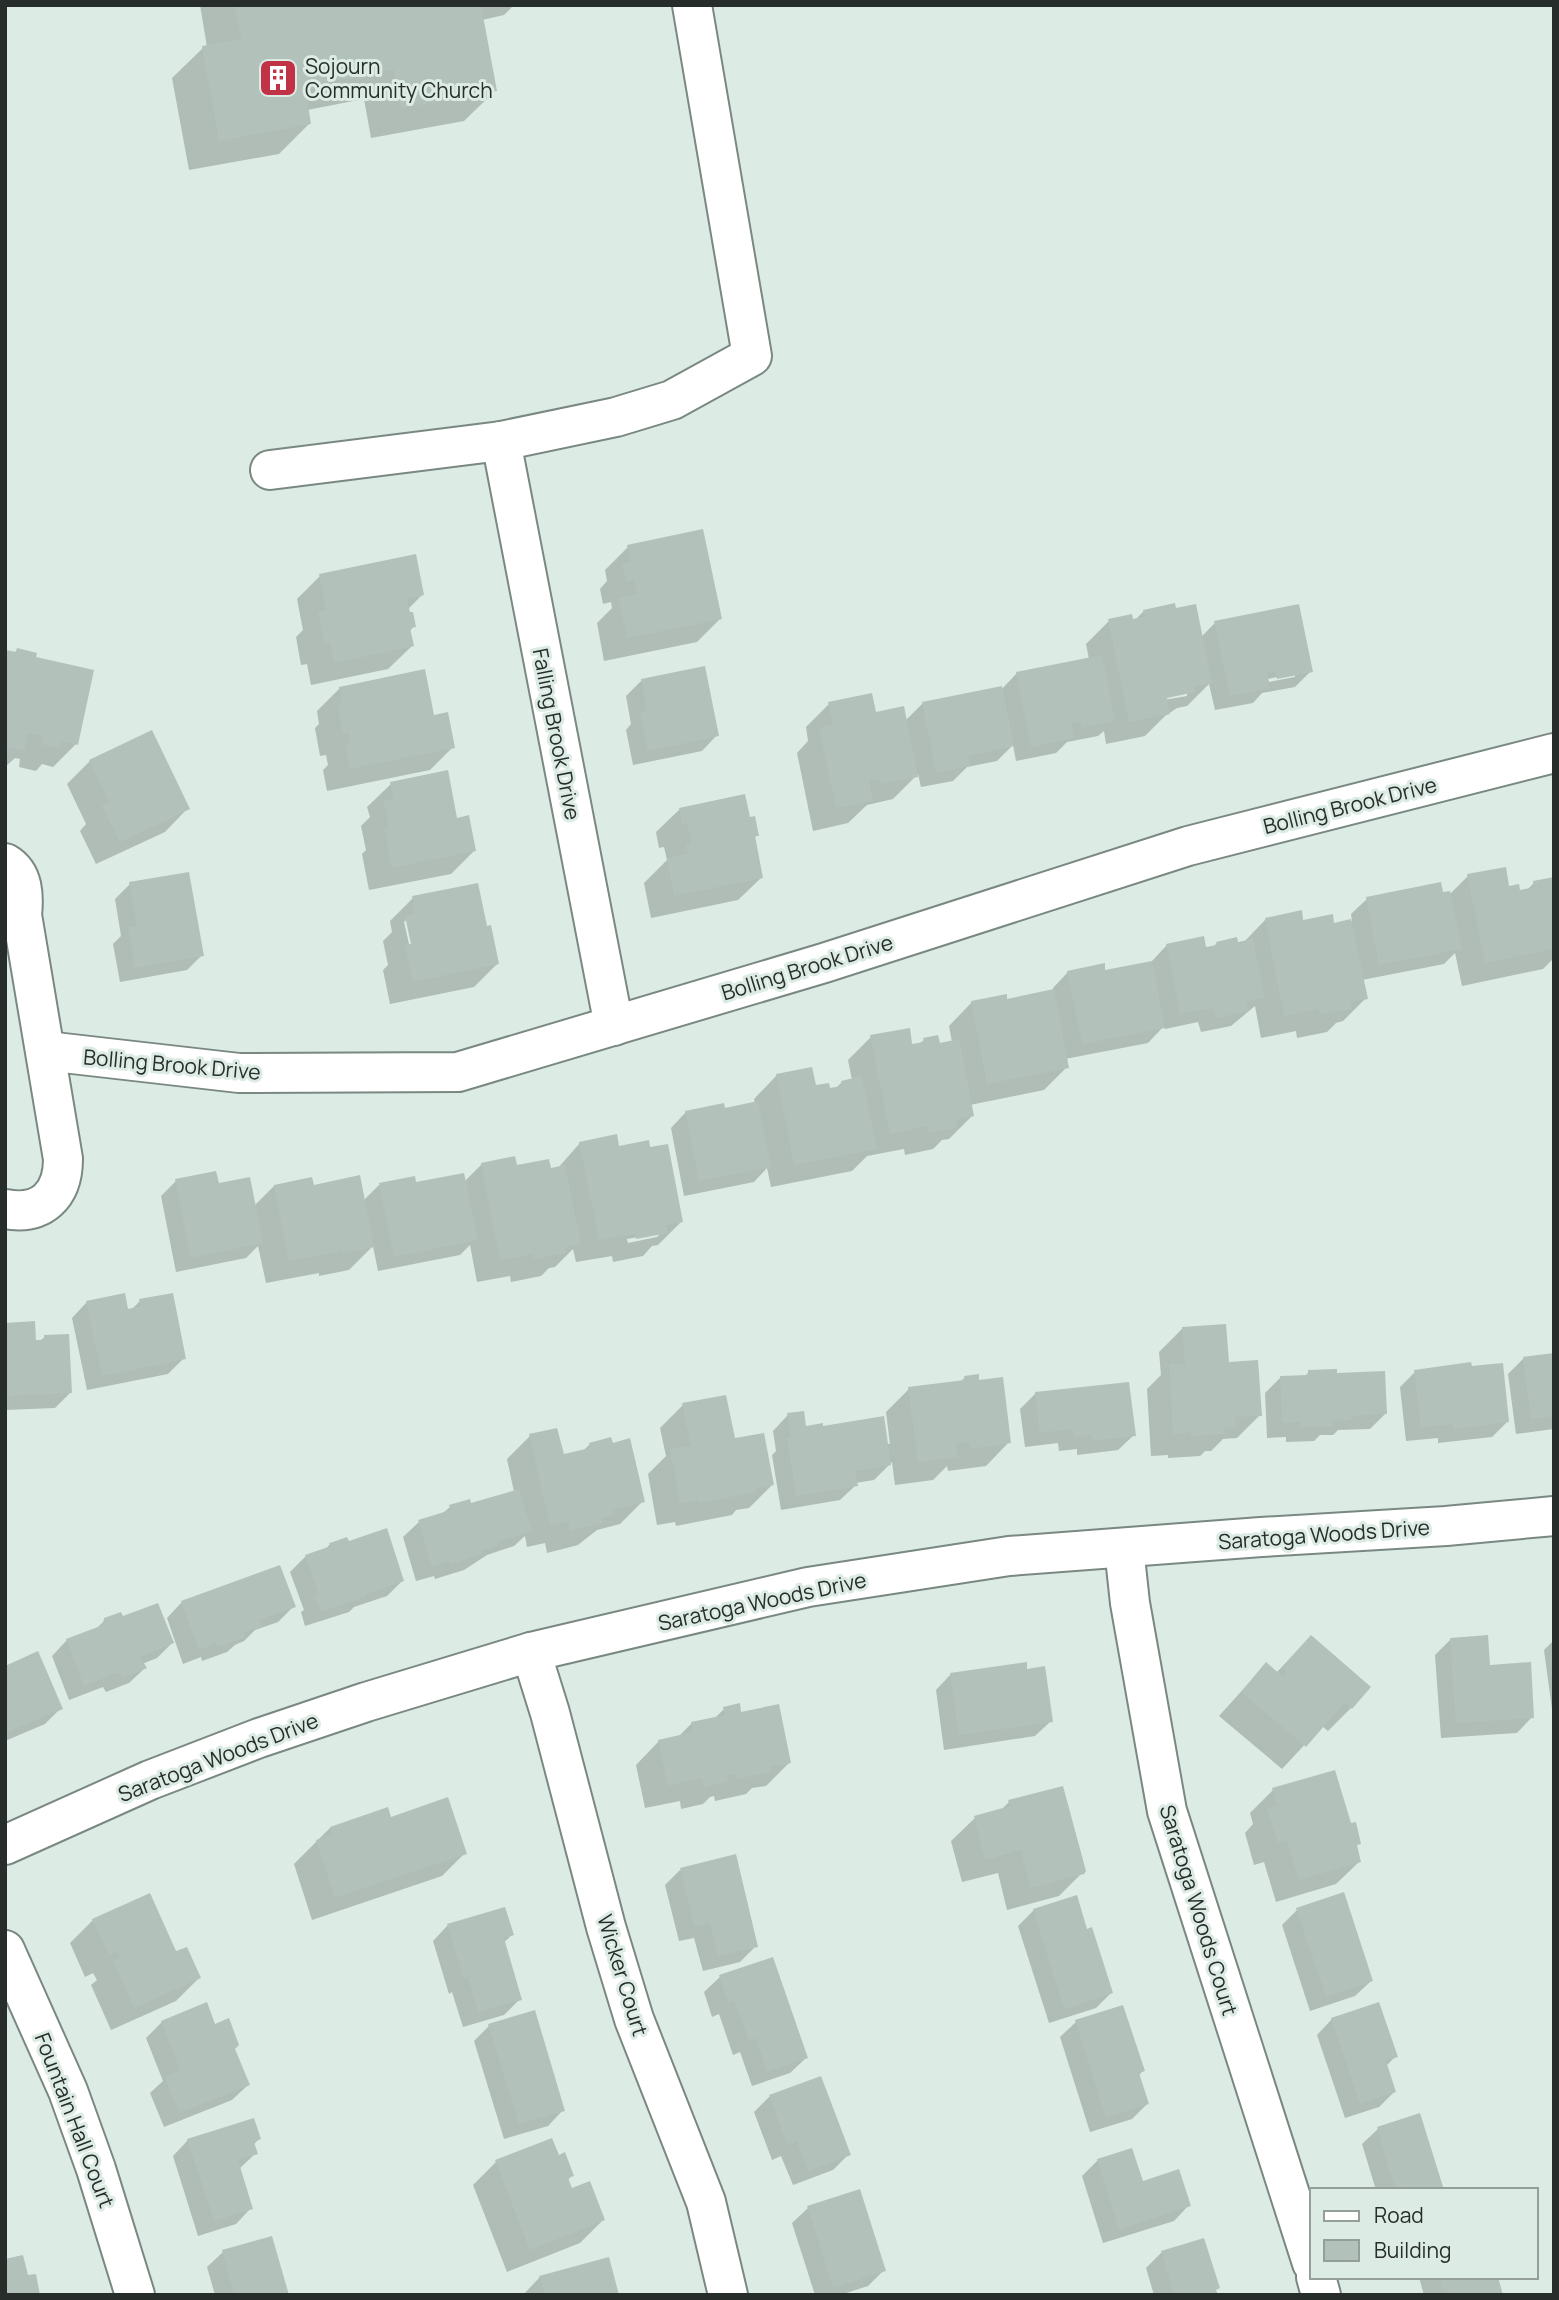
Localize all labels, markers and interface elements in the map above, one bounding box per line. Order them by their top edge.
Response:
place label: Sojourn Community Church [305,52,493,104]
building icon: Sojourn Community Church [257,57,299,99]
street label: Falling Brook Drive [527,646,587,822]
street label: Bolling Brook Drive [1260,770,1440,840]
street label: Bolling Brook Drive [718,928,896,1006]
street label: Bolling Brook Drive [82,1042,262,1086]
street label: Saratoga Woods Drive [1217,1513,1431,1555]
street label: Saratoga Woods Drive [655,1565,869,1637]
street label: Saratoga Woods Drive [114,1706,322,1808]
street label: Saratoga Woods Court [1154,1801,1244,2019]
street label: Wicker Court [591,1911,655,2039]
street label: Fountain Hall Court [29,2029,121,2211]
legend [1310,2188,1538,2279]
text: Road [1374,2201,1424,2229]
text: Building [1374,2236,1451,2264]

